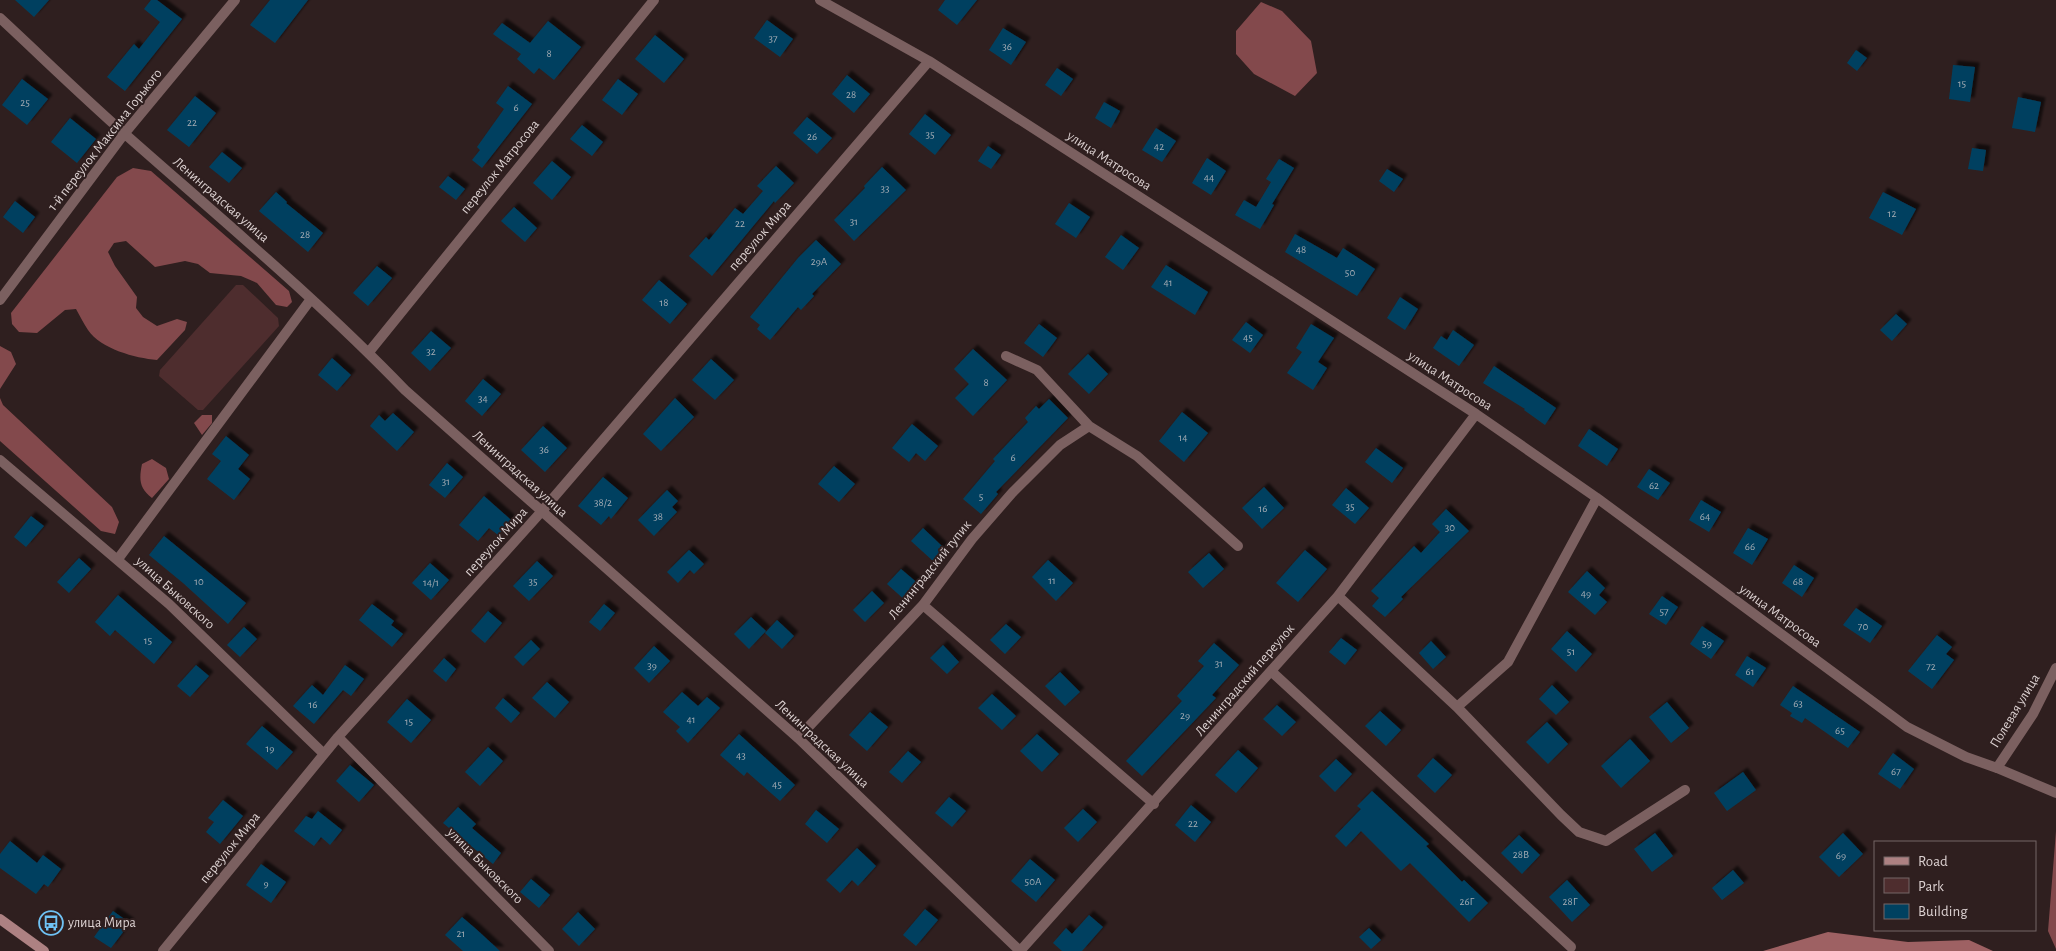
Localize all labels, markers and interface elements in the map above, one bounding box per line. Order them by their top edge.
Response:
house number: 37 [768,33,778,44]
house number: 36 [1002,41,1012,52]
house number: 8 [546,48,552,59]
street label: 1-й переулок Максима Горького [45,66,165,214]
house number: 15 [1958,78,1967,89]
house number: 28 [846,89,856,100]
house number: 25 [20,97,30,108]
house number: 6 [513,102,519,113]
house number: 22 [187,117,197,128]
street label: переулок Матросова [458,117,542,217]
street label: улица Матросова [1064,128,1154,194]
house number: 35 [925,129,935,140]
house number: 26 [807,131,817,142]
house number: 42 [1154,141,1164,152]
street label: Ленинградская улица [170,155,272,246]
house number: 44 [1204,172,1214,183]
house number: 33 [880,183,890,194]
street label: переулок Мира [726,198,794,273]
house number: 12 [1888,208,1896,219]
house number: 31 [850,216,858,227]
house number: 22 [735,218,745,229]
house number: 28 [300,229,310,240]
house number: 48 [1296,244,1306,255]
house number: 29А [811,256,828,267]
house number: 50 [1345,267,1355,278]
house number: 41 [1163,277,1173,288]
house number: 18 [660,297,669,308]
house number: 45 [1243,332,1253,343]
house number: 32 [426,346,436,357]
street label: улица Матросова [1405,348,1495,414]
house number: 8 [983,377,989,388]
house number: 34 [478,393,488,404]
street label: Ленинградская улица [470,428,570,520]
house number: 14 [1178,432,1188,443]
house number: 36 [539,444,549,455]
house number: 6 [1010,452,1016,463]
house number: 31 [442,476,450,487]
house number: 62 [1649,480,1659,491]
house number: 5 [979,491,984,502]
house number: 38/2 [594,497,612,508]
house number: 35 [1345,501,1355,512]
house number: 16 [1259,503,1267,514]
street label: переулок Мира [462,504,531,579]
house number: 38 [653,511,663,522]
house number: 64 [1700,511,1710,522]
street label: Ленинградский тупик [886,517,974,622]
house number: 30 [1445,522,1455,533]
house number: 66 [1745,541,1755,552]
street label: улица Быковского [132,553,217,632]
house number: 11 [1048,575,1056,586]
house number: 10 [194,576,204,587]
house number: 35 [528,576,538,587]
house number: 68 [1793,576,1803,587]
house number: 14/1 [423,577,439,588]
street label: улица Матросова [1736,581,1824,651]
house number: 49 [1581,588,1591,599]
house number: 57 [1659,606,1669,617]
street label: Ленинградский переулок [1193,621,1298,739]
house number: 70 [1858,621,1868,632]
house number: 15 [144,635,153,646]
house number: 59 [1702,638,1712,649]
house number: 51 [1567,646,1575,657]
house number: 31 [1215,658,1223,669]
house number: 39 [647,660,657,671]
house number: 72 [1926,661,1936,672]
house number: 61 [1746,666,1754,677]
street label: Полевая улица [1987,671,2043,750]
street label: Ленинградская улица [773,697,872,791]
house number: 63 [1793,698,1803,709]
house number: 16 [309,699,317,710]
house number: 29 [1180,710,1190,721]
house number: 41 [686,714,696,725]
house number: 15 [405,716,414,727]
house number: 65 [1835,725,1845,736]
house number: 19 [266,743,274,754]
house number: 43 [736,750,746,761]
house number: 67 [1891,766,1901,777]
house number: 45 [772,779,782,790]
street label: переулок Мира [197,809,263,886]
house number: 22 [1188,818,1198,829]
street label: улица Быковского [444,825,526,907]
legend [1874,841,2036,931]
house number: 28В [1513,849,1529,860]
house number: 69 [1836,850,1846,861]
text: Road [1918,854,1948,869]
house number: 50А [1025,876,1042,887]
house number: 9 [263,878,269,889]
text: Park [1918,879,1944,894]
house number: 26Г [1459,896,1475,907]
house number: 28Г [1562,896,1578,907]
text: Building [1918,904,1968,919]
bus stop icon: улица Мира [38,910,64,936]
place label: улица Мира [67,916,137,930]
house number: 21 [457,928,465,939]

